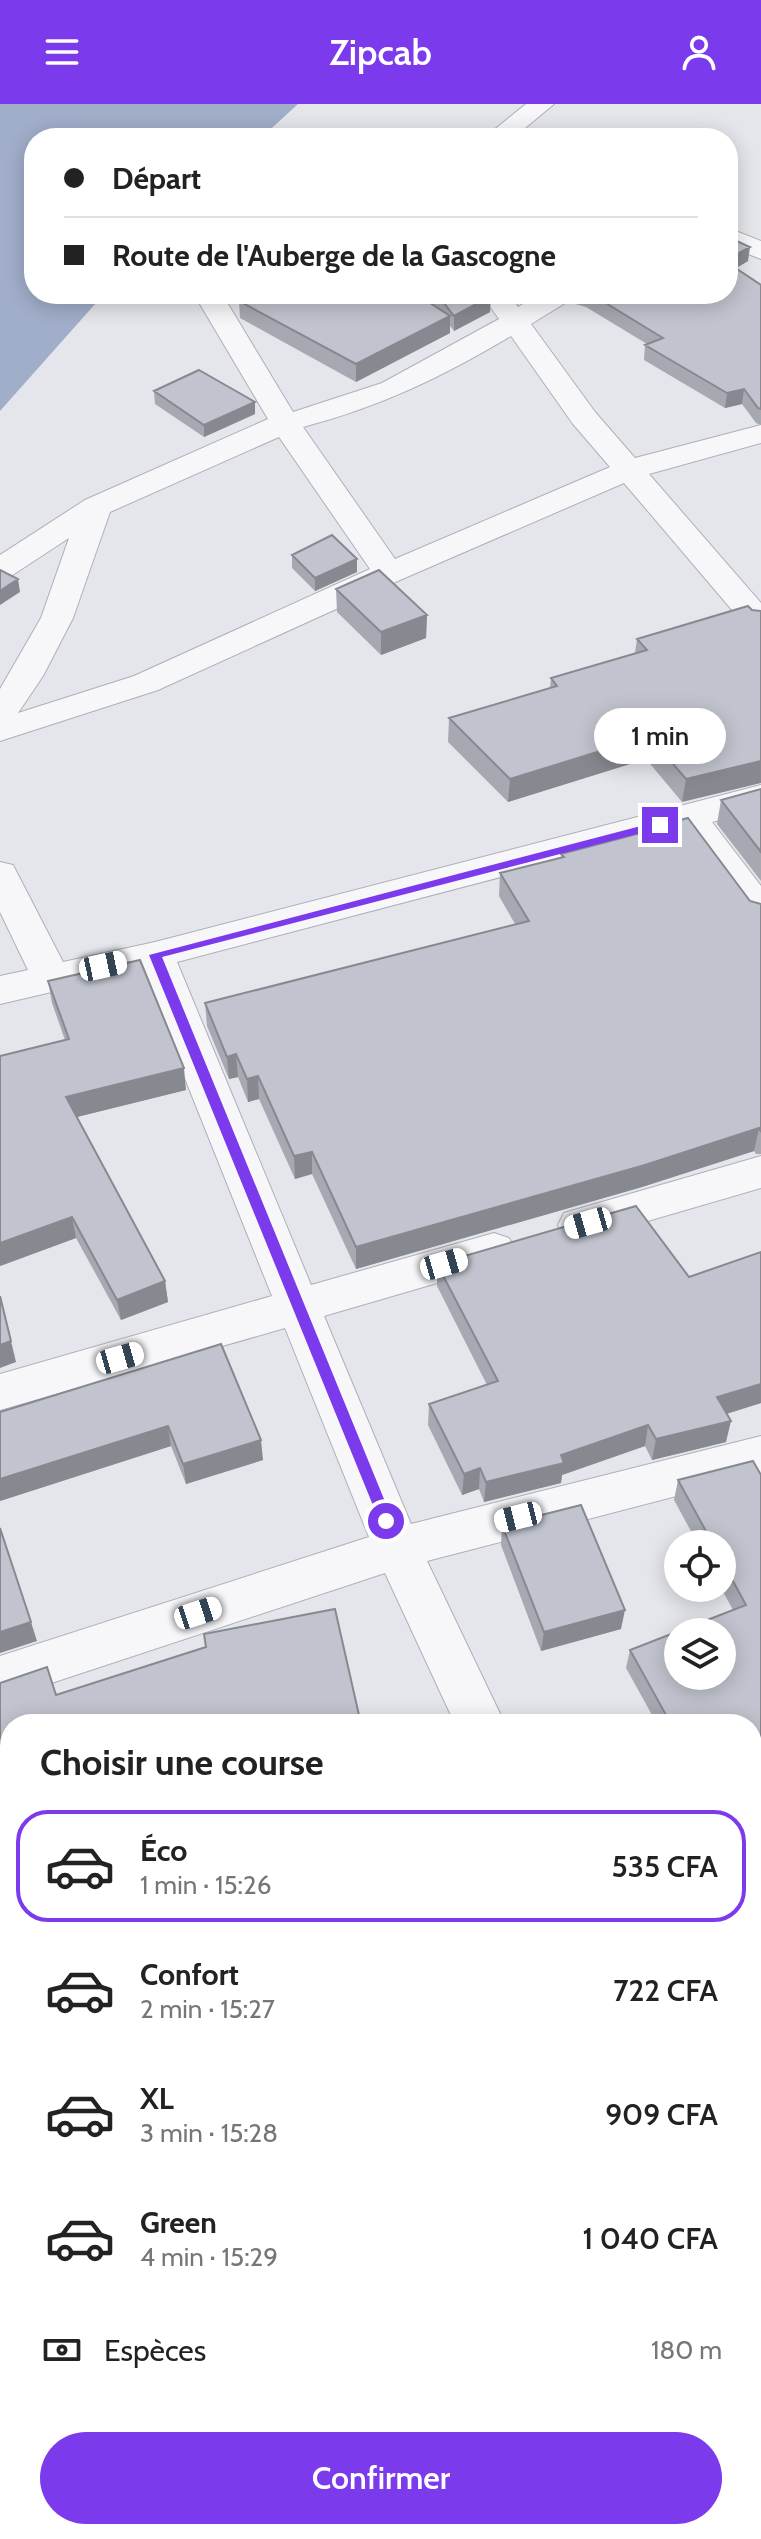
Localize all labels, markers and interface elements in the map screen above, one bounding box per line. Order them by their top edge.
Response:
icon: menu [40,30,84,74]
text: Zipcab [329,30,432,74]
icon: person [677,30,721,74]
text: Départ [112,160,201,197]
text: Route de l'Auberge de la Gascogne [112,237,556,274]
callout: 1 min [594,709,726,765]
text: 1 min [631,720,689,752]
route end [642,807,678,843]
car [77,949,129,983]
car [562,1205,614,1241]
car [418,1246,470,1282]
car [94,1340,146,1376]
car [492,1500,544,1534]
route start [368,1503,404,1539]
map controls [664,1530,736,1690]
button: locate [664,1530,736,1602]
car [171,1594,225,1632]
button: layers [664,1618,736,1690]
text: Choisir une course [40,1740,323,1784]
icon: car [44,1830,116,1902]
text: Éco [140,1832,187,1869]
text: 535 CFA [612,1848,718,1885]
text: 1 min · 15:26 [140,1869,271,1901]
icon: car [44,1954,116,2026]
text: Confort [140,1956,239,1993]
text: 722 CFA [613,1972,718,2009]
text: 2 min · 15:27 [140,1993,275,2025]
icon: car [44,2078,116,2150]
text: XL [140,2080,174,2117]
text: 909 CFA [605,2096,718,2133]
text: 3 min · 15:28 [140,2117,278,2149]
icon: car [44,2202,116,2274]
text: Green [140,2204,217,2241]
text: 1 040 CFA [582,2220,718,2257]
text: 4 min · 15:29 [140,2241,278,2273]
icon: cash [40,2328,84,2372]
text: Espèces [104,2332,206,2369]
text: 180 m [651,2334,722,2366]
button: Confirmer [40,2432,722,2524]

